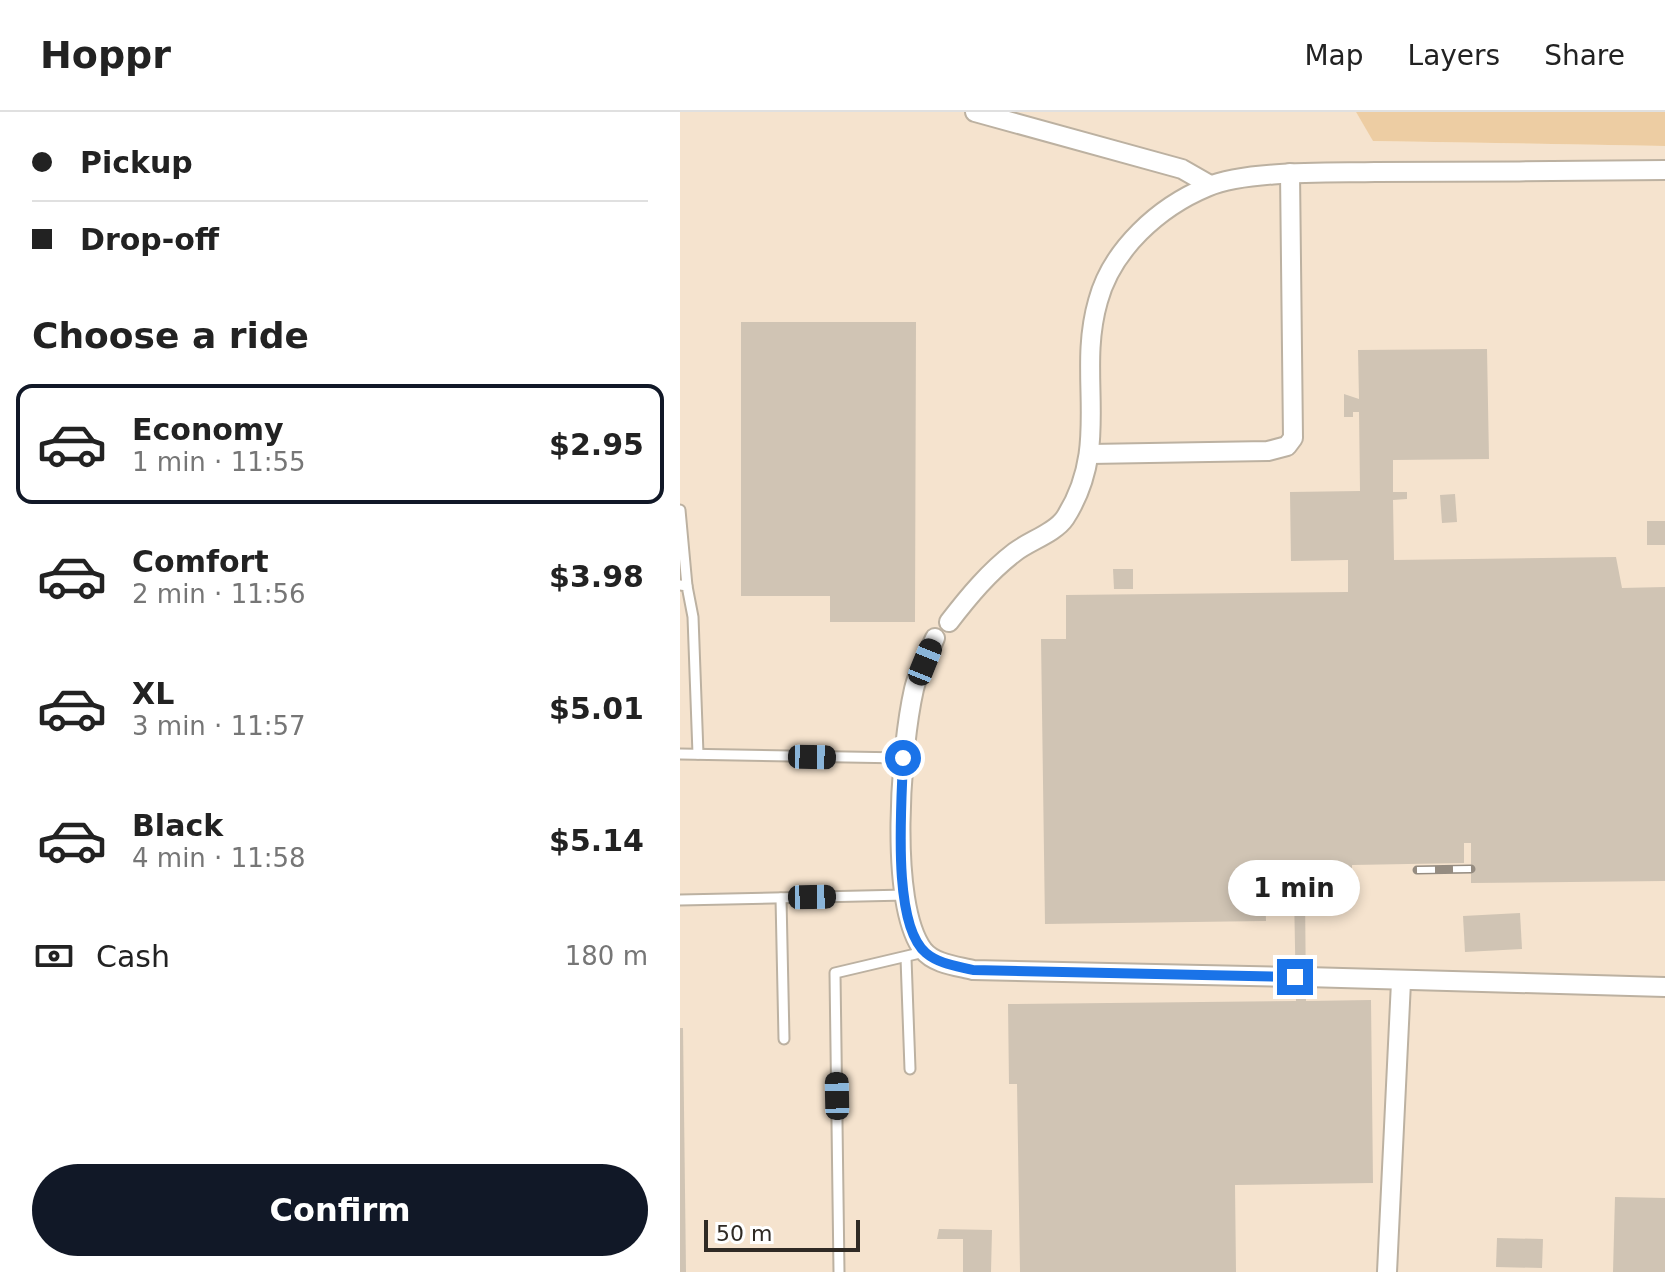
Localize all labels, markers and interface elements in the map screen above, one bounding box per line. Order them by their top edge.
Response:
text: Hoppr [40,33,171,77]
text: Map [1304,39,1364,72]
text: Layers [1408,39,1500,72]
text: Share [1544,39,1625,72]
text: Pickup [80,145,193,180]
text: Drop-off [80,222,219,257]
text: Choose a ride [32,315,309,356]
icon: car [36,408,108,480]
text: Economy [132,412,284,447]
text: $2.95 [549,427,644,462]
text: 1 min · 11:55 [132,447,306,477]
icon: car [36,540,108,612]
text: Comfort [132,544,269,579]
text: $3.98 [549,559,644,594]
text: 2 min · 11:56 [132,579,306,609]
car [905,635,945,689]
icon: car [36,672,108,744]
text: XL [132,676,174,711]
text: $5.01 [549,691,644,726]
text: 3 min · 11:57 [132,711,306,741]
route start [885,740,921,776]
car [788,745,836,769]
icon: car [36,804,108,876]
text: Black [132,808,223,843]
text: $5.14 [549,823,644,858]
text: 4 min · 11:58 [132,843,306,873]
callout: 1 min [1229,861,1361,917]
text: 1 min [1253,873,1335,903]
car [788,885,836,909]
icon: cash [32,934,76,978]
text: Cash [96,939,170,974]
text: 180 m [565,941,648,971]
route end [1277,959,1313,995]
car [825,1072,849,1120]
button: Confirm [32,1164,648,1256]
scale bar [704,1216,860,1252]
text: 50 m [716,1221,772,1246]

